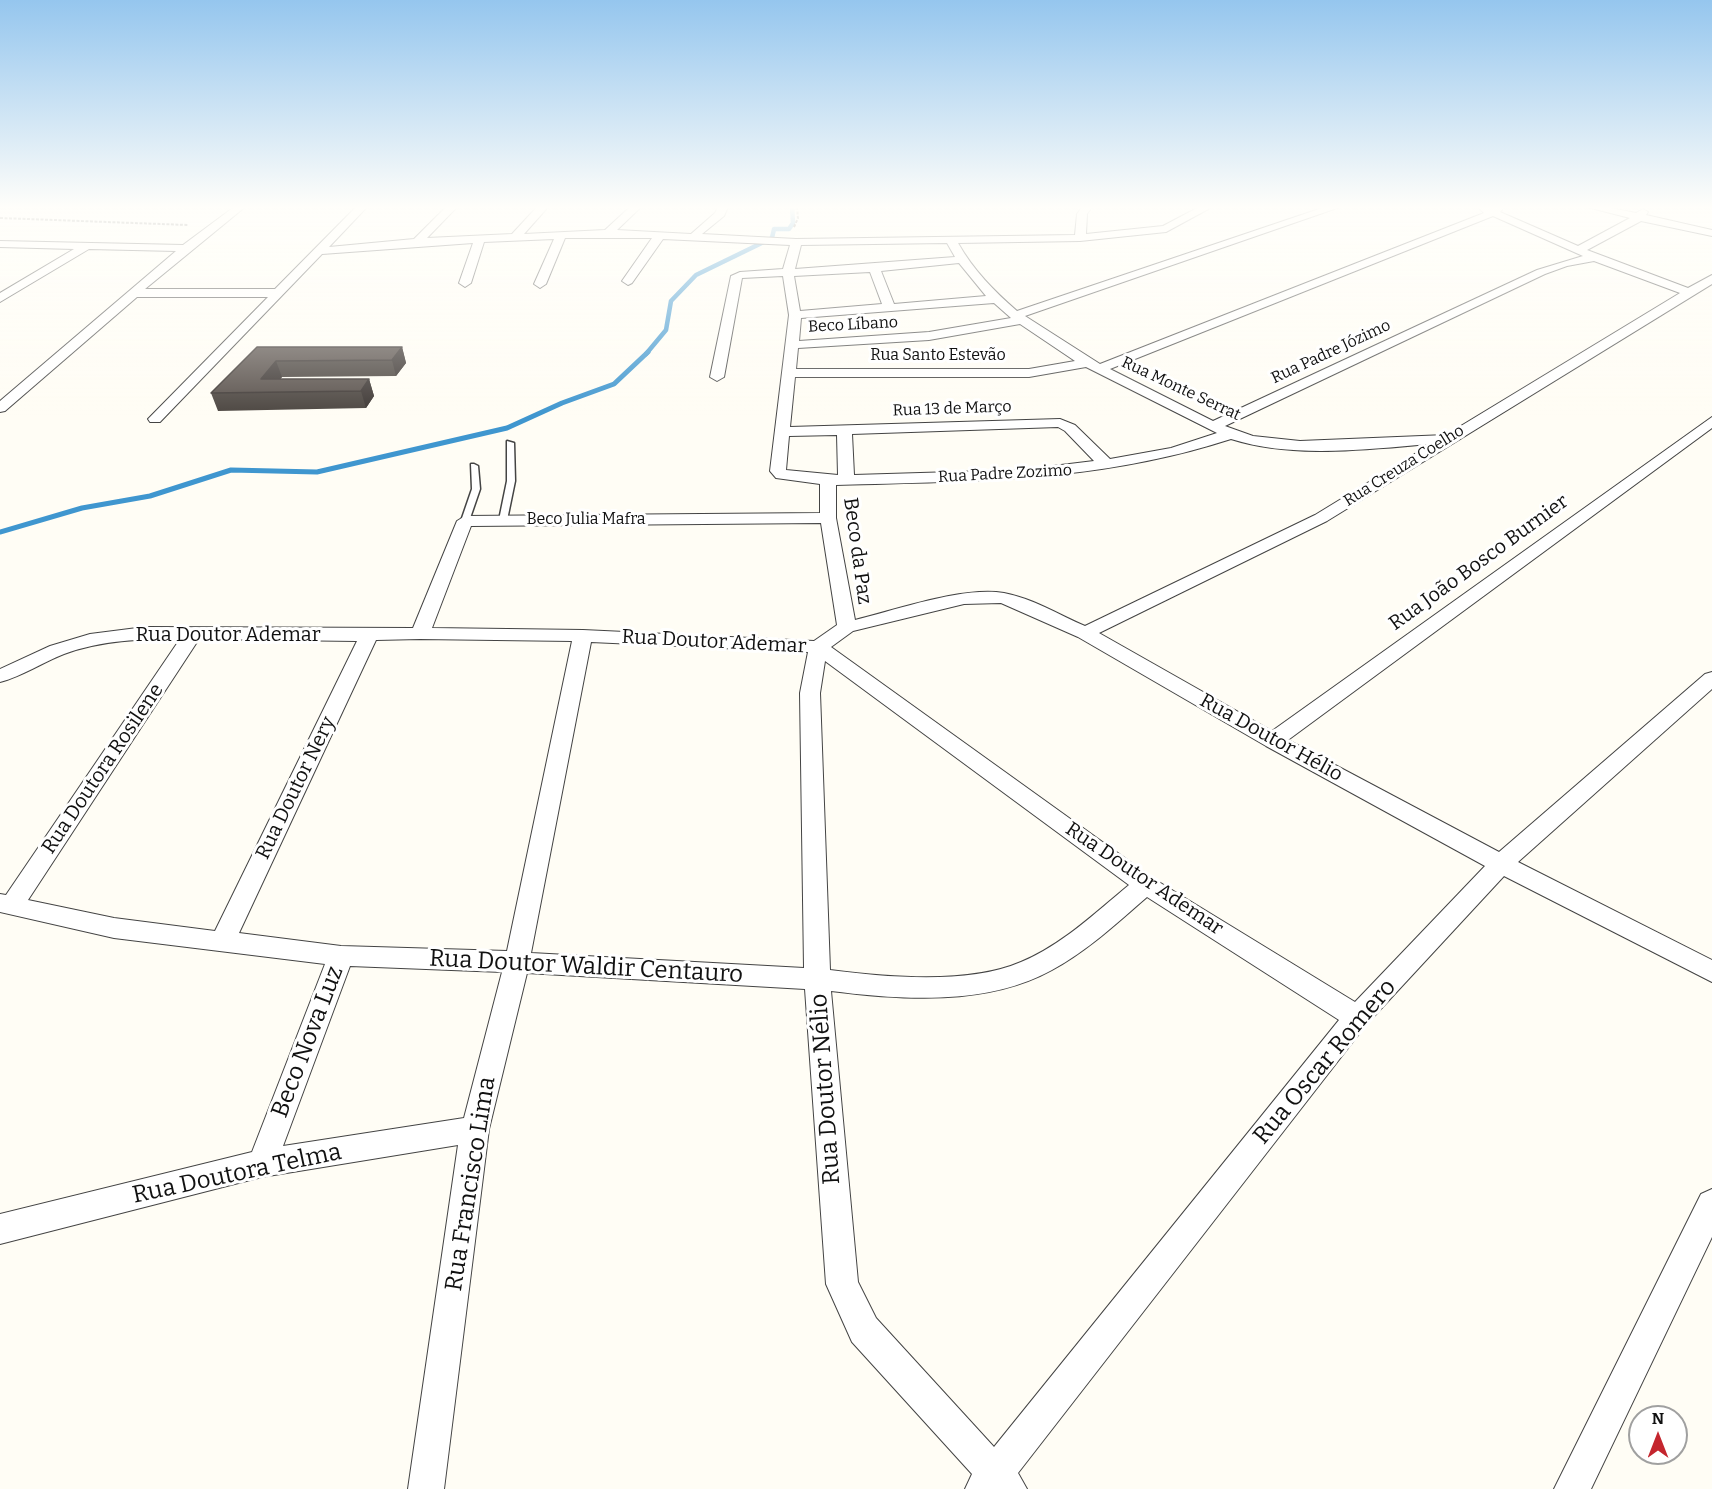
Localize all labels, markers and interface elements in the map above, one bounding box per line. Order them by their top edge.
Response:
street label: Beco Líbano [808,313,898,337]
street label: Rua Padre Józimo [1268,316,1394,388]
street label: Rua Santo Estevão [870,346,1006,366]
street label: Rua Monte Serrat [1118,353,1244,425]
street label: Rua 13 de Março [892,397,1012,421]
street label: Rua Creuza Coelho [1340,421,1468,511]
street label: Rua Padre Zozimo [938,461,1072,487]
street label: Rua João Bosco Burnier [1385,490,1573,636]
street label: Beco da Paz [838,496,876,606]
street label: Beco Julia Mafra [526,510,646,530]
street label: Rua Doutor Ademar [135,623,321,647]
street label: Rua Doutor Ademar [621,625,807,659]
street label: Rua Doutora Rosilene [37,679,169,859]
street label: Rua Doutor Hélio [1195,689,1347,787]
street label: Rua Doutor Nery [251,713,341,863]
street label: Rua Doutor Ademar [1061,817,1227,941]
street label: Rua Doutor Waldir Centauro [428,944,744,990]
street label: Beco Nova Luz [266,962,350,1122]
street label: Rua Oscar Romero [1248,974,1402,1150]
street label: Rua Doutor Nélio [805,993,847,1185]
street label: Rua Francisco Lima [440,1075,502,1293]
street label: Rua Doutora Telma [130,1138,344,1210]
north arrow [1628,1405,1688,1465]
text: N [1652,1409,1664,1428]

